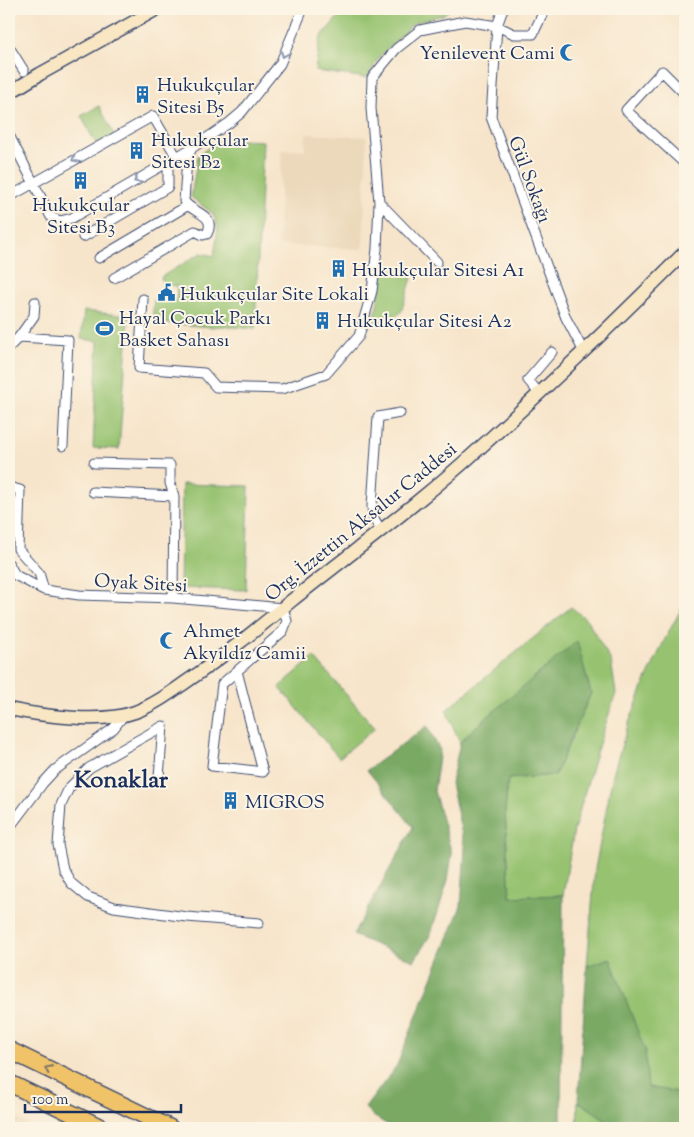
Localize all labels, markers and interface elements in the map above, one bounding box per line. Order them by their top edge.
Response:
place label: Yenilevent Cami [419,41,555,68]
mosque icon: Yenilevent Cami [559,42,579,62]
one-way arrow [280,49,290,58]
place label: Hukukçular Sitesi B5 [157,73,254,122]
building icon: Hukukçular Sitesi B5 [133,85,153,105]
place label: Hukukçular Sitesi B2 [151,128,248,177]
street label: Gül Sokağı [500,132,557,227]
building icon: Hukukçular Sitesi B2 [127,140,147,160]
one-way arrow [71,153,80,163]
building icon: Hukukçular Sitesi B3 [71,171,91,191]
one-way arrow [133,174,142,184]
place label: Hukukçular Sitesi B3 [32,193,130,242]
place label: Hukukçular Sitesi A1 [352,258,525,285]
building icon: Hukukçular Sitesi A1 [328,259,348,279]
place label: Hukukçular Site Lokali [180,282,369,309]
public building icon: Hukukçular Site Lokali [156,283,176,303]
place label: Hayal Çocuk Parkı Basket Sahası [119,306,271,355]
place label: Hukukçular Sitesi A2 [337,309,512,336]
building icon: Hukukçular Sitesi A2 [313,310,333,330]
sports icon: Hayal Çocuk Parkı Basket Sahası [95,318,115,338]
street label: Org. İzzettin Aksalur Caddesi [260,437,463,609]
street label: Oyak Sitesi [93,569,188,600]
place label: Ahmet Akyıldız Camii [183,619,306,668]
mosque icon: Ahmet Akyıldız Camii [159,631,179,651]
district label: Konaklar [74,764,169,798]
place label: MIGROS [245,790,325,817]
building icon: MIGROS [221,791,241,811]
one-way arrow [44,1064,53,1075]
scale bar [25,1082,181,1114]
text: 100 m [32,1090,69,1111]

